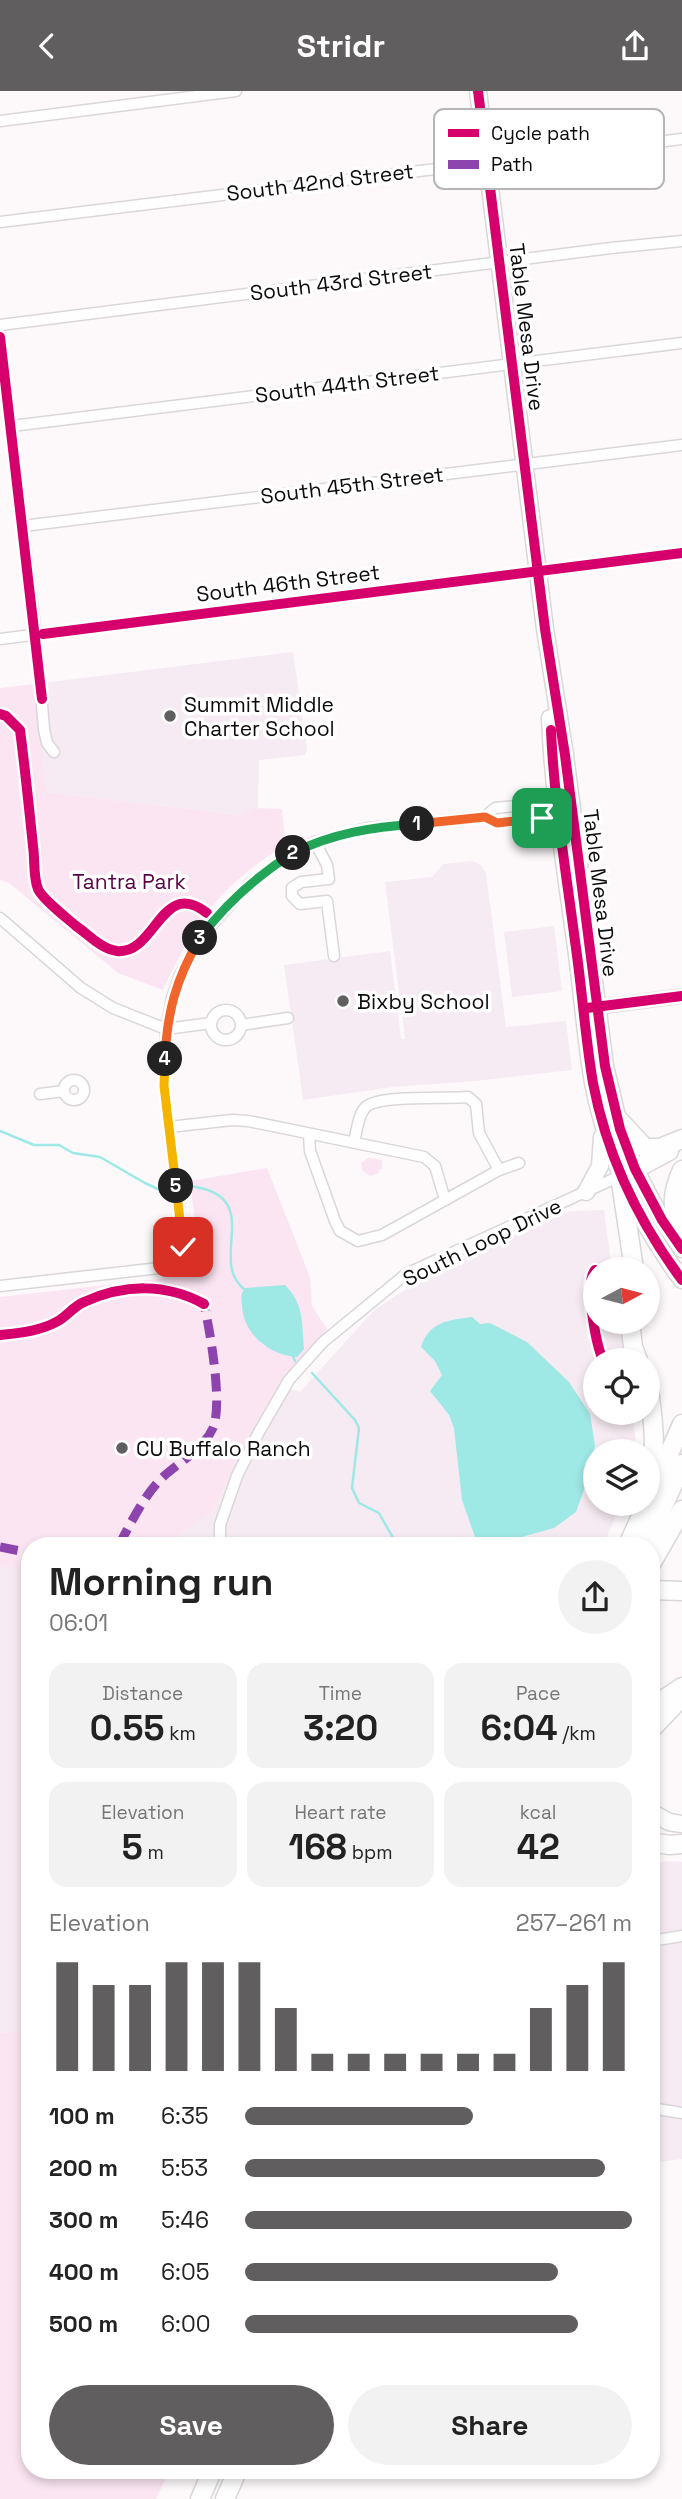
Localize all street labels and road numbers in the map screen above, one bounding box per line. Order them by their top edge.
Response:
street label: South 42nd Street [225,157,415,207]
street label: Table Mesa Drive [503,242,551,412]
street label: South 43rd Street [248,257,434,307]
street label: South 44th Street [254,359,440,409]
street label: South 45th Street [259,460,445,510]
street label: South 46th Street [195,558,381,608]
street label: Table Mesa Drive [577,808,625,978]
street label: South Loop Drive [398,1192,566,1292]

